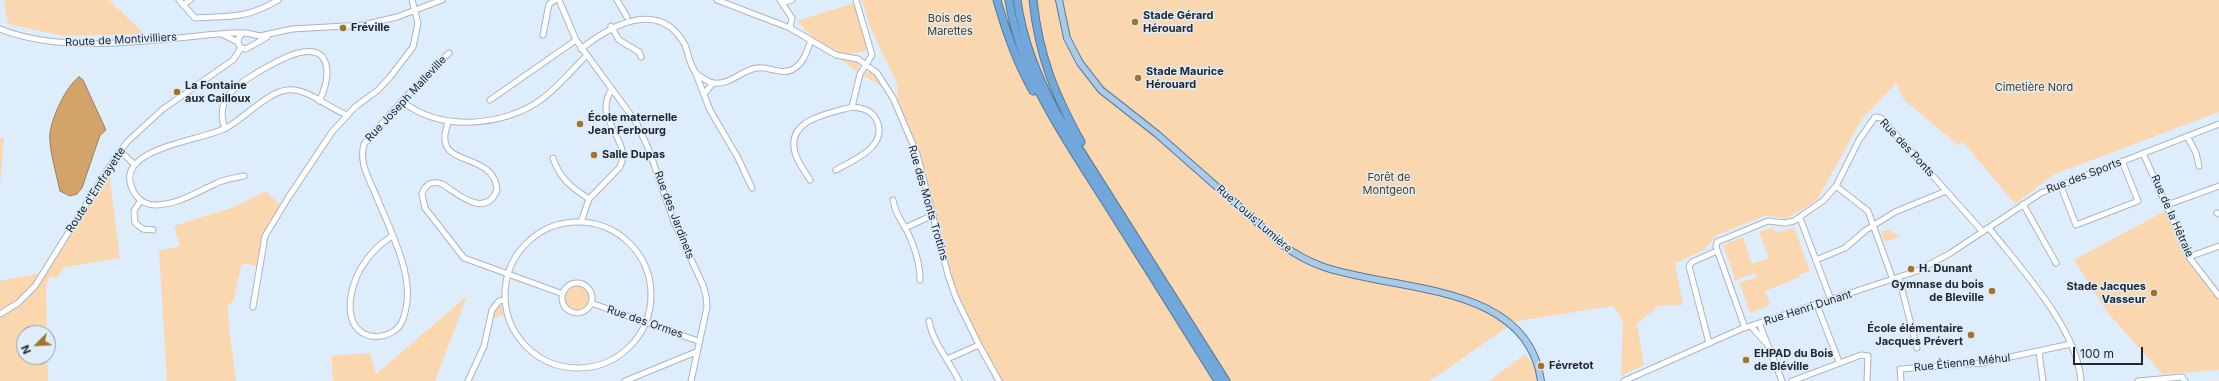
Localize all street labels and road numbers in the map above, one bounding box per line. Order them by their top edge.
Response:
street label: Route de Montivilliers [65,30,177,50]
street label: Rue Joseph Malleville [363,53,449,145]
street label: Rue des Ponts [1877,116,1937,180]
street label: Rue des Monts Trottins [905,144,951,262]
street label: Route d'Emfrayette [63,145,129,235]
street label: Rue des Sports [2045,156,2123,196]
street label: Rue des Jardinets [651,169,697,261]
street label: Rue de la Hêtraie [2148,173,2196,259]
street label: Rue Louis Lumière [1214,183,1294,255]
street label: Rue Henri Dunant [1762,288,1854,328]
street label: Rue des Ormes [605,303,685,341]
street label: Rue Étienne Méhul [1913,351,2011,375]

